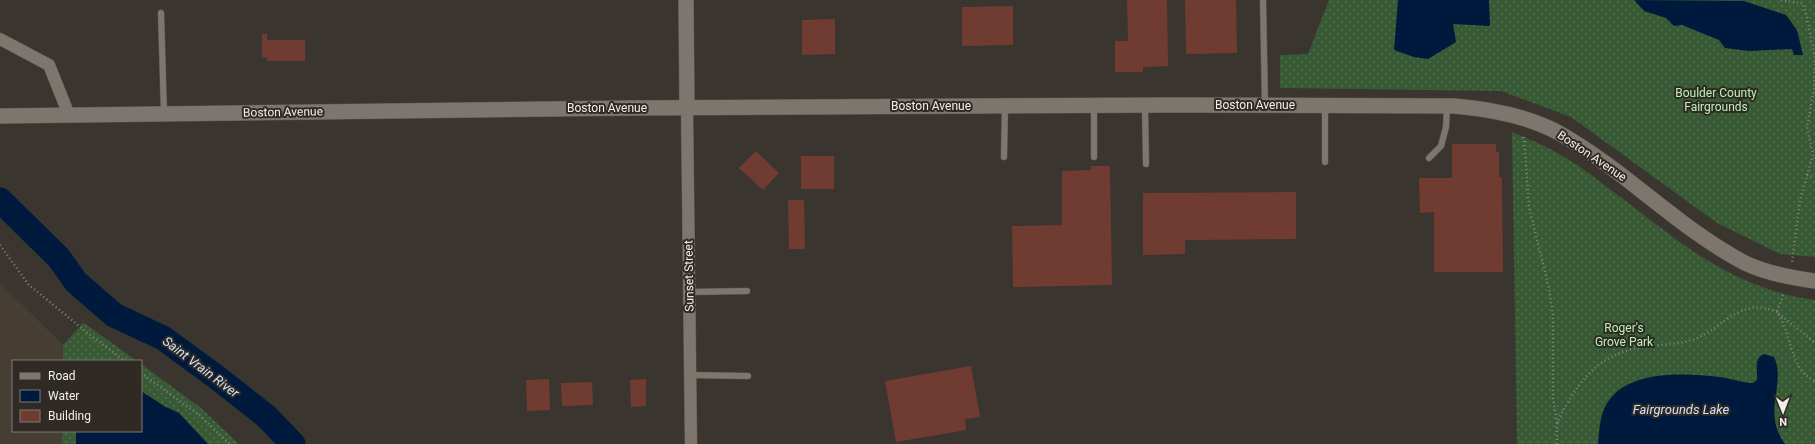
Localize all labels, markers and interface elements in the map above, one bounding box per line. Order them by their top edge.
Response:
park label: Boulder County Fairgrounds [1675,86,1757,114]
street label: Boston Avenue [1215,98,1295,112]
street label: Boston Avenue [891,99,971,113]
street label: Boston Avenue [567,101,647,115]
street label: Boston Avenue [243,104,323,120]
street label: Boston Avenue [1555,128,1629,184]
street label: Sunset Street [681,240,697,312]
park label: Roger's Grove Park [1595,321,1654,349]
water label: Saint Vrain River [160,333,243,401]
legend [12,360,142,432]
text: Road [48,369,76,383]
text: Water [48,389,79,403]
north arrow [1763,392,1803,432]
water label: Fairgrounds Lake [1633,402,1730,417]
text: Building [48,409,91,423]
text: N [1779,415,1787,428]

